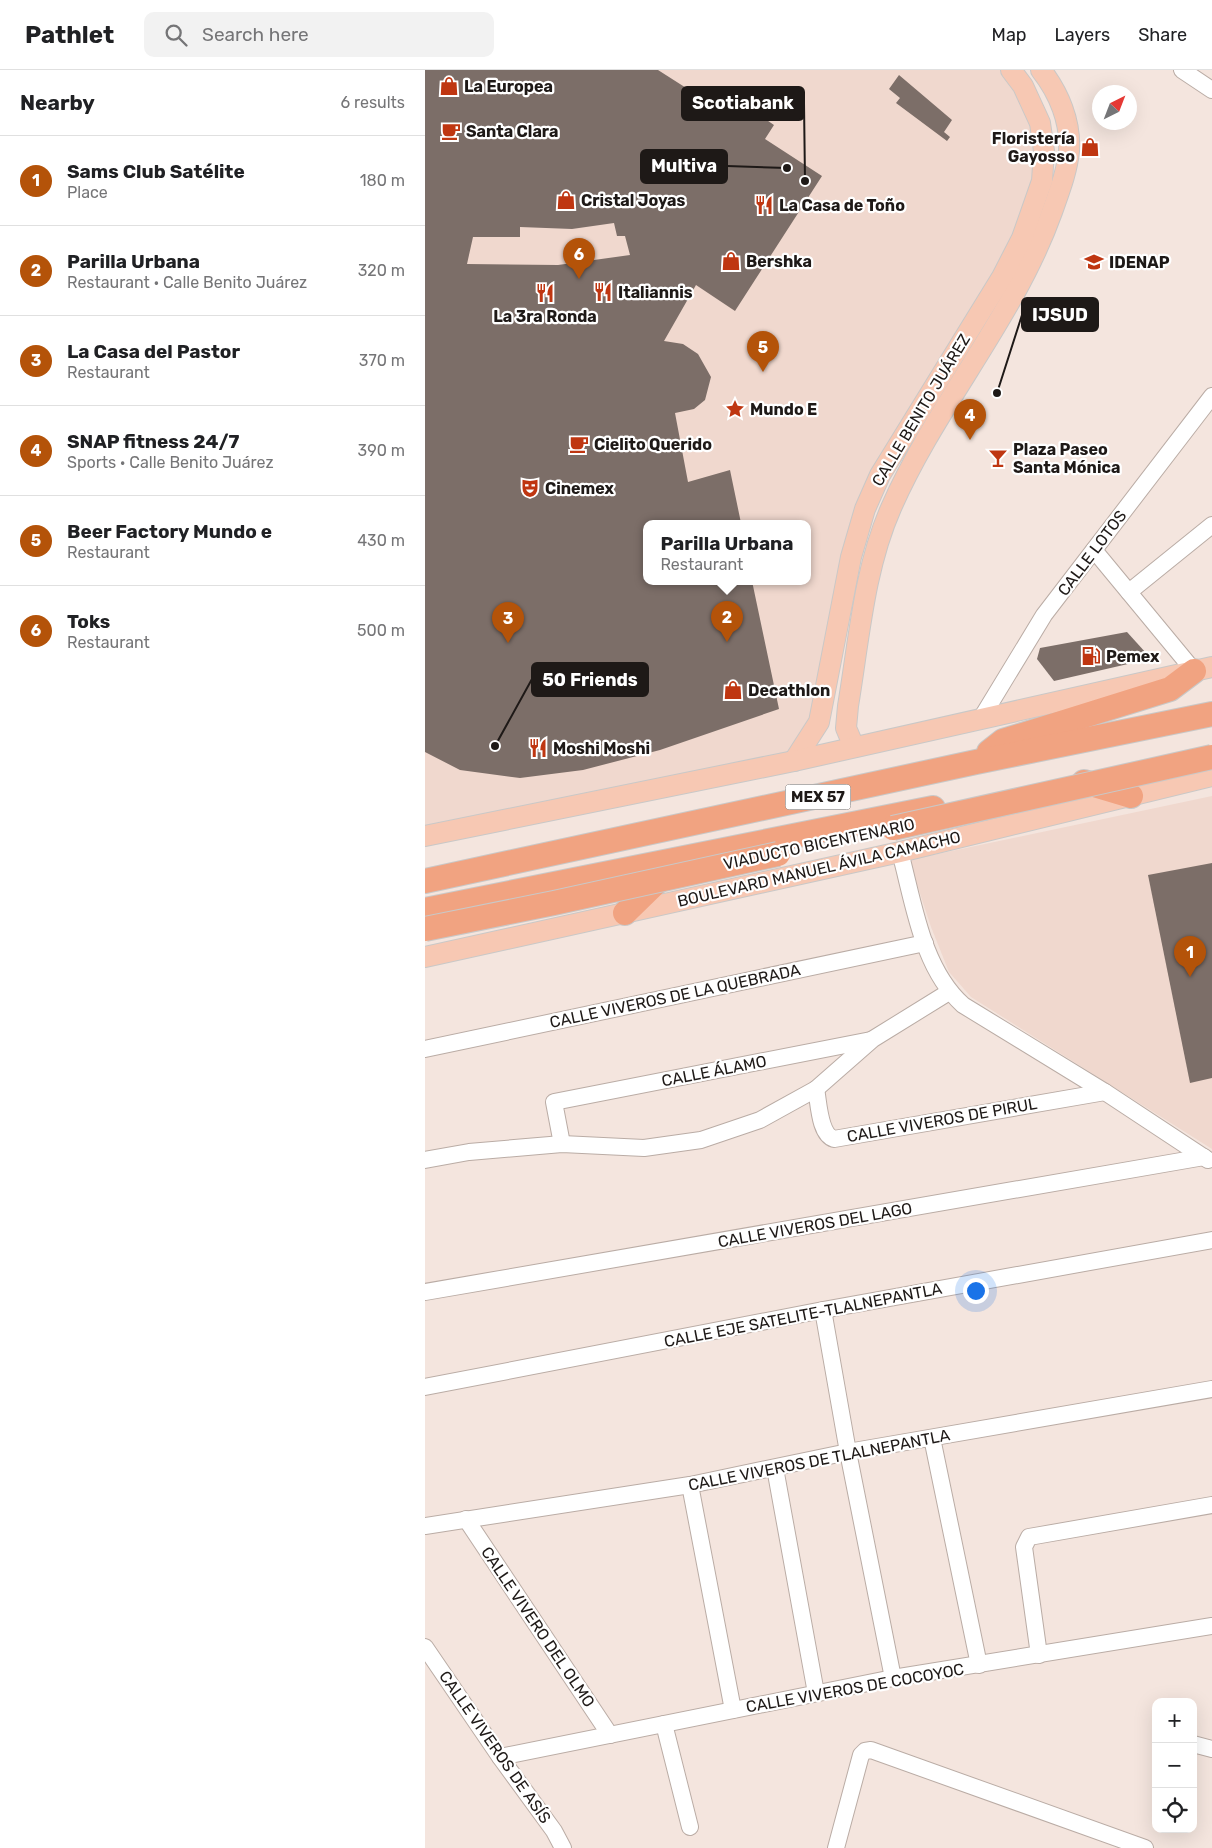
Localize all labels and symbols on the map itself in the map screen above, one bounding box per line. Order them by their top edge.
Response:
shop icon: La Europea [438,75,460,97]
place label: La Europea [464,77,553,96]
north arrow [1092,85,1137,130]
callout: Scotiabank [682,87,804,120]
text: Scotiabank [692,92,794,114]
cafe icon: Santa Clara [440,120,462,142]
place label: Santa Clara [466,122,558,141]
place label: Floristería Gayosso [992,129,1075,166]
shop icon: Floristería Gayosso [1079,136,1101,158]
callout: Multiva [641,150,727,183]
text: Multiva [651,155,717,177]
shop icon: Cristal Joyas [555,189,577,211]
place label: Cristal Joyas [581,191,686,210]
restaurant icon: La Casa de Toño [753,194,775,216]
place label: La Casa de Toño [779,196,905,215]
pin: 6 [563,238,595,279]
shop icon: Bershka [720,250,742,272]
school or university icon: IDENAP [1083,251,1105,273]
place label: Bershka [746,252,812,271]
place label: IDENAP [1109,253,1170,272]
restaurant icon: Italiannis [592,281,614,303]
restaurant icon: La 3ra Ronda [534,282,556,304]
place label: Italiannis [618,283,693,302]
callout: IJSUD [1022,298,1098,331]
text: IJSUD [1032,304,1088,326]
place label: La 3ra Ronda [493,307,597,326]
street label: CALLE BENITO JUÁREZ [868,330,974,490]
pin: 5 [747,331,779,372]
place icon: Mundo E [724,398,746,420]
pin: 4 [954,399,986,440]
place label: Mundo E [750,400,817,419]
cafe icon: Cielito Querido [568,433,590,455]
place label: Cielito Querido [594,435,712,454]
place label: Plaza Paseo Santa Mónica [1013,440,1120,477]
bar icon: Plaza Paseo Santa Mónica [987,447,1009,469]
theatre icon: Cinemex [519,477,541,499]
place label: Cinemex [545,479,614,498]
street label: CALLE LOTOS [1054,506,1130,600]
pin: 2 [711,601,743,642]
pin: 3 [492,602,524,643]
fuel station icon: Pemex [1080,645,1102,667]
place label: Pemex [1106,647,1160,666]
callout: 50 Friends [532,663,648,696]
text: 50 Friends [542,669,638,691]
shop icon: Decathlon [722,679,744,701]
place label: Decathlon [748,681,830,700]
restaurant icon: Moshi Moshi [527,737,549,759]
place label: Moshi Moshi [553,739,650,758]
road number: MEX 57 [785,784,851,810]
street label: VIADUCTO BICENTENARIO [722,814,916,874]
street label: BOULEVARD MANUEL ÁVILA CAMACHO [676,827,962,911]
pin: 1 [1174,936,1206,977]
street label: CALLE VIVEROS DE LA QUEBRADA [548,960,802,1032]
street label: CALLE ÁLAMO [660,1052,768,1090]
street label: CALLE VIVEROS DE PIRUL [845,1094,1039,1146]
street label: CALLE VIVEROS DEL LAGO [716,1199,914,1251]
your location [963,1278,989,1304]
street label: CALLE EJE SATELITE-TLALNEPANTLA [662,1279,944,1351]
street label: CALLE VIVEROS DE TLALNEPANTLA [687,1425,952,1495]
street label: CALLE VIVERO DEL OLMO [477,1543,599,1711]
street label: CALLE VIVEROS DE COCOYOC [744,1659,966,1717]
street label: CALLE VIVEROS DE ASÍS [435,1667,555,1827]

